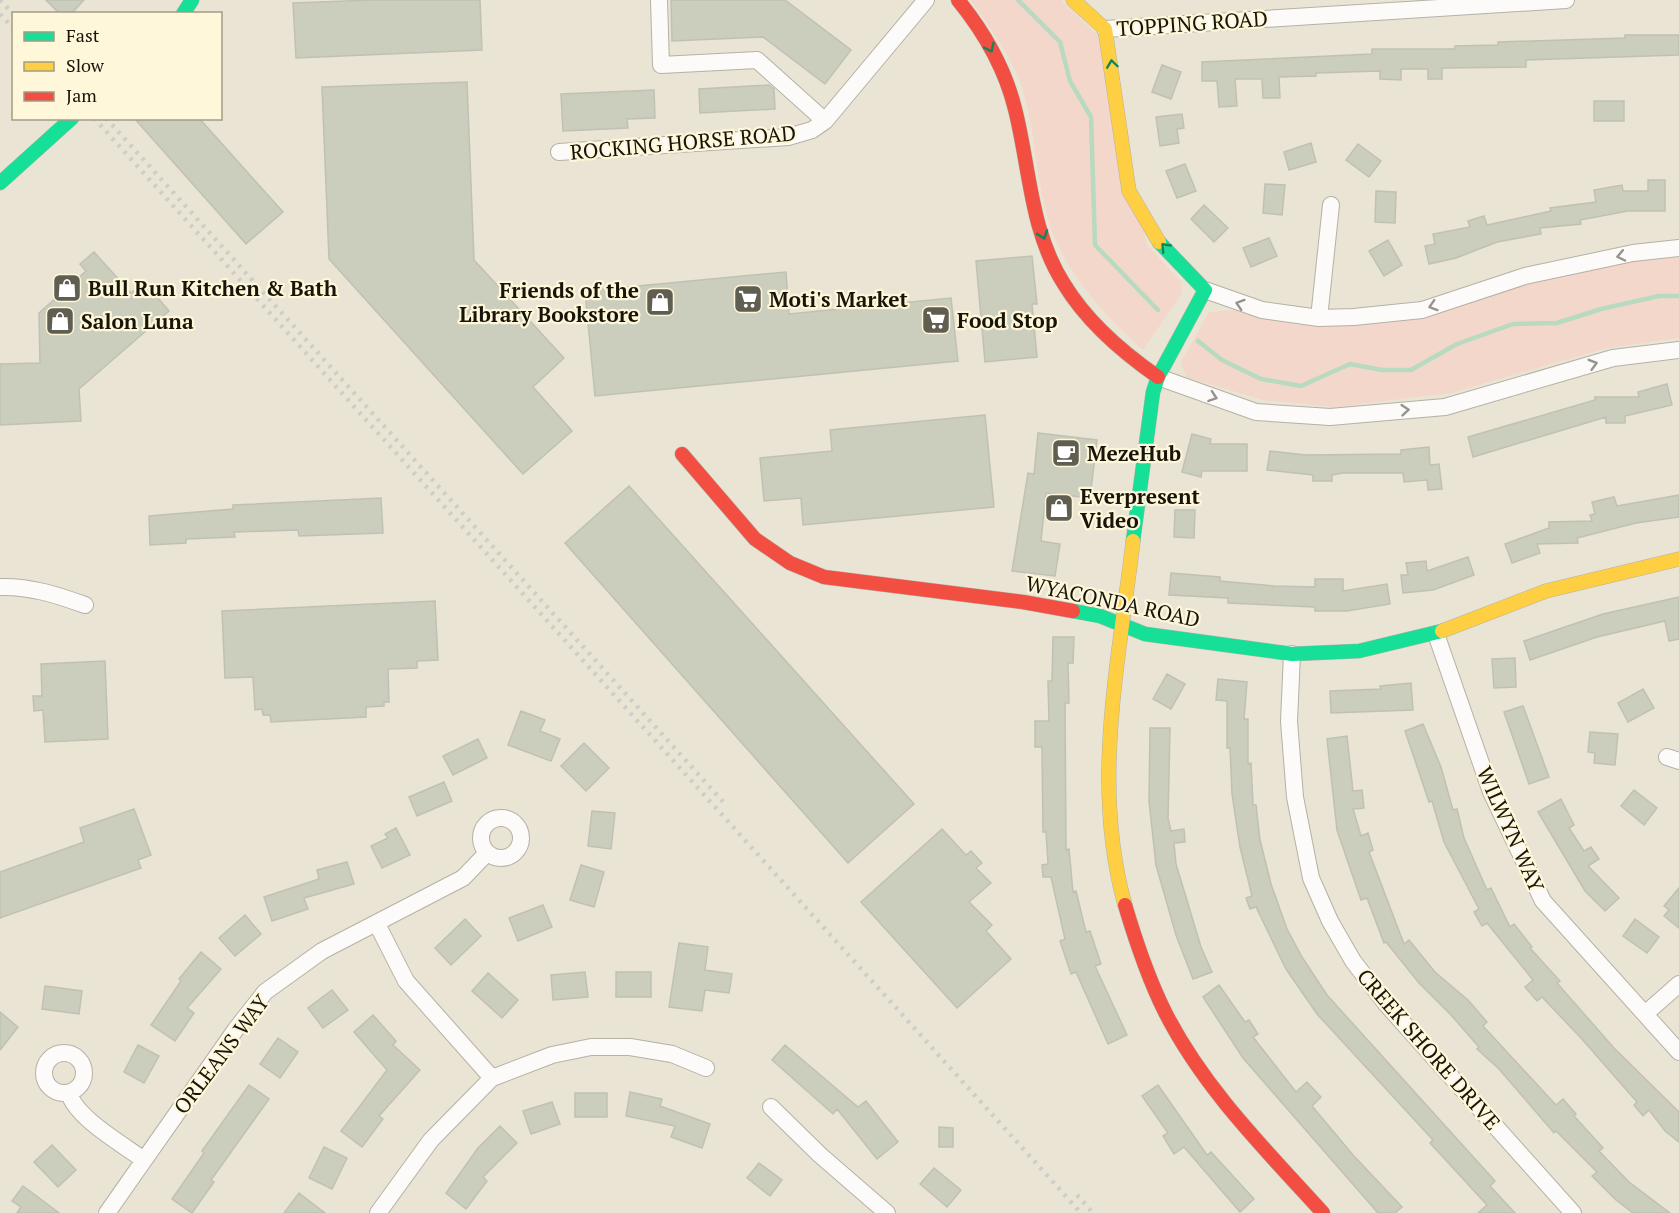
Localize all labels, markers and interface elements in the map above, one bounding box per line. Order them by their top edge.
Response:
street label: TOPPING ROAD [1115,4,1269,42]
legend [12,12,222,120]
text: Fast [66,23,100,47]
one-way arrow [983,42,995,53]
text: Slow [66,53,105,77]
one-way arrow [1107,59,1119,69]
text: Jam [66,83,97,107]
street label: ROCKING HORSE ROAD [569,118,797,166]
one-way arrow [1036,229,1049,240]
one-way arrow [1161,244,1172,255]
one-way arrow [1616,249,1626,262]
shop icon: Bull Run Kitchen & Bath [51,272,83,304]
place label: Bull Run Kitchen & Bath [88,274,338,302]
place label: Friends of the Library Bookstore [459,276,639,328]
supermarket icon: Moti's Market [732,283,764,315]
place label: Moti's Market [769,285,909,313]
shop icon: Friends of the Library Bookstore [644,286,676,318]
one-way arrow [1235,298,1246,311]
one-way arrow [1428,299,1439,311]
supermarket icon: Food Stop [920,304,952,336]
shop icon: Salon Luna [44,305,76,337]
place label: Food Stop [957,306,1058,334]
place label: Salon Luna [81,307,194,335]
one-way arrow [1588,358,1598,371]
one-way arrow [1207,390,1218,402]
one-way arrow [1400,404,1409,417]
cafe icon: MezeHub [1050,437,1082,469]
place label: MezeHub [1087,439,1181,467]
place label: Everpresent Video [1080,482,1200,534]
shop icon: Everpresent Video [1043,492,1075,524]
street label: WYACONDA ROAD [1023,569,1203,633]
street label: WILWYN WAY [1471,762,1551,897]
street label: CREEK SHORE DRIVE [1351,962,1507,1136]
street label: ORLEANS WAY [167,988,275,1119]

